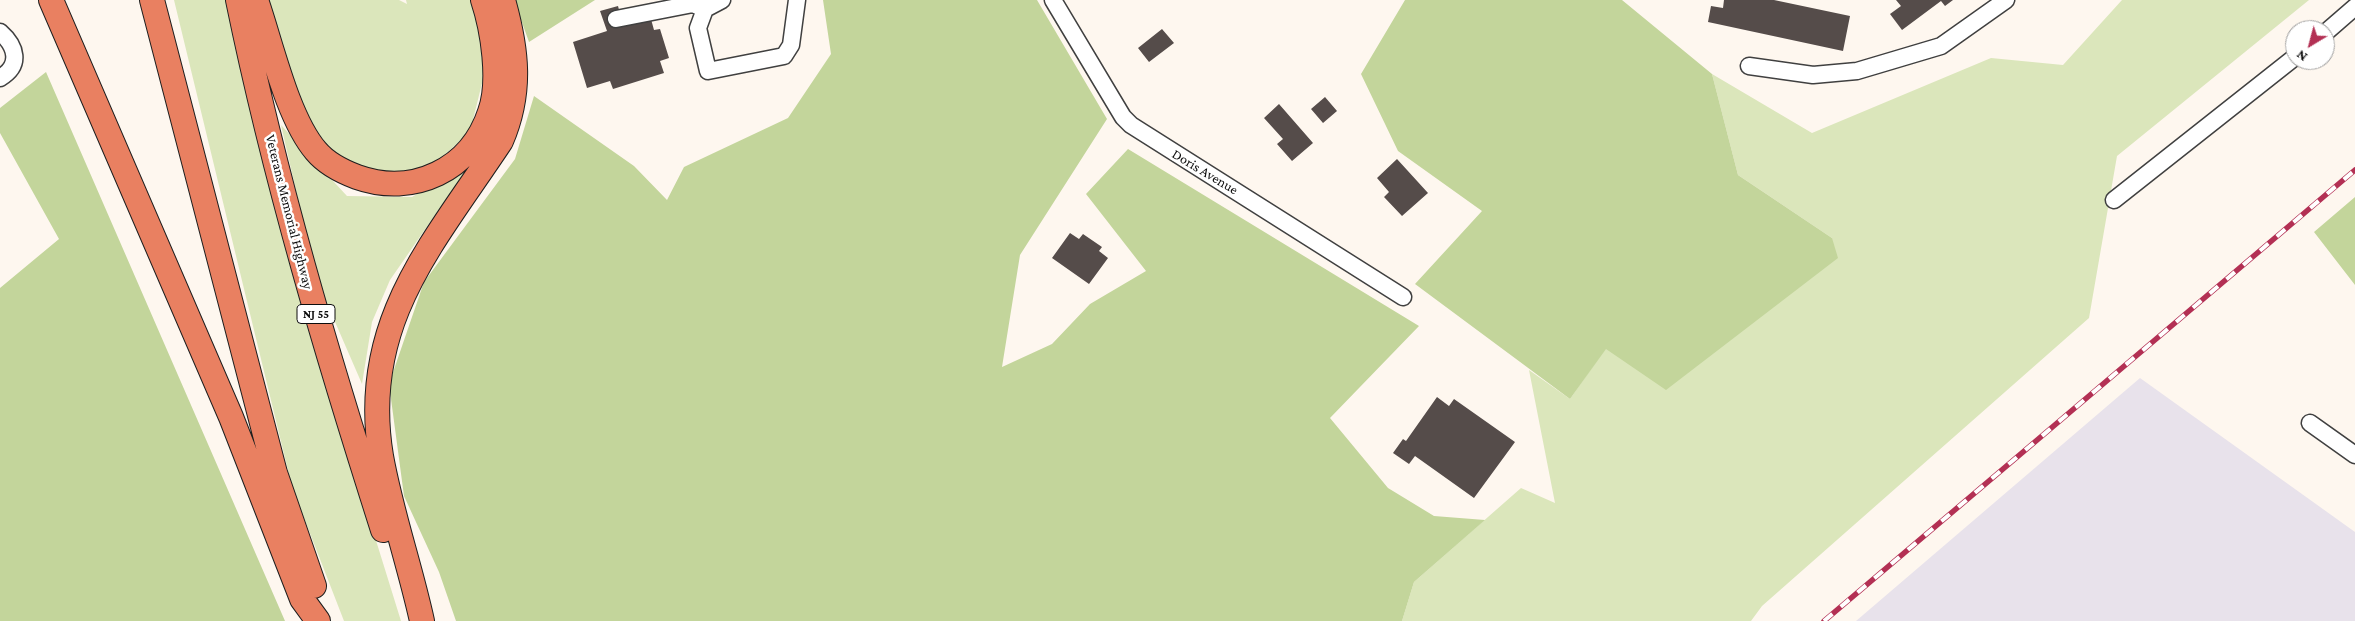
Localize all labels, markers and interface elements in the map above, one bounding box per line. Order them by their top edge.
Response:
north arrow [2285,20,2335,70]
text: N [2293,47,2310,65]
street label: Veterans Memorial Highway [262,133,316,291]
street label: Doris Avenue [1169,146,1241,198]
road number: NJ 55 [297,304,335,324]

